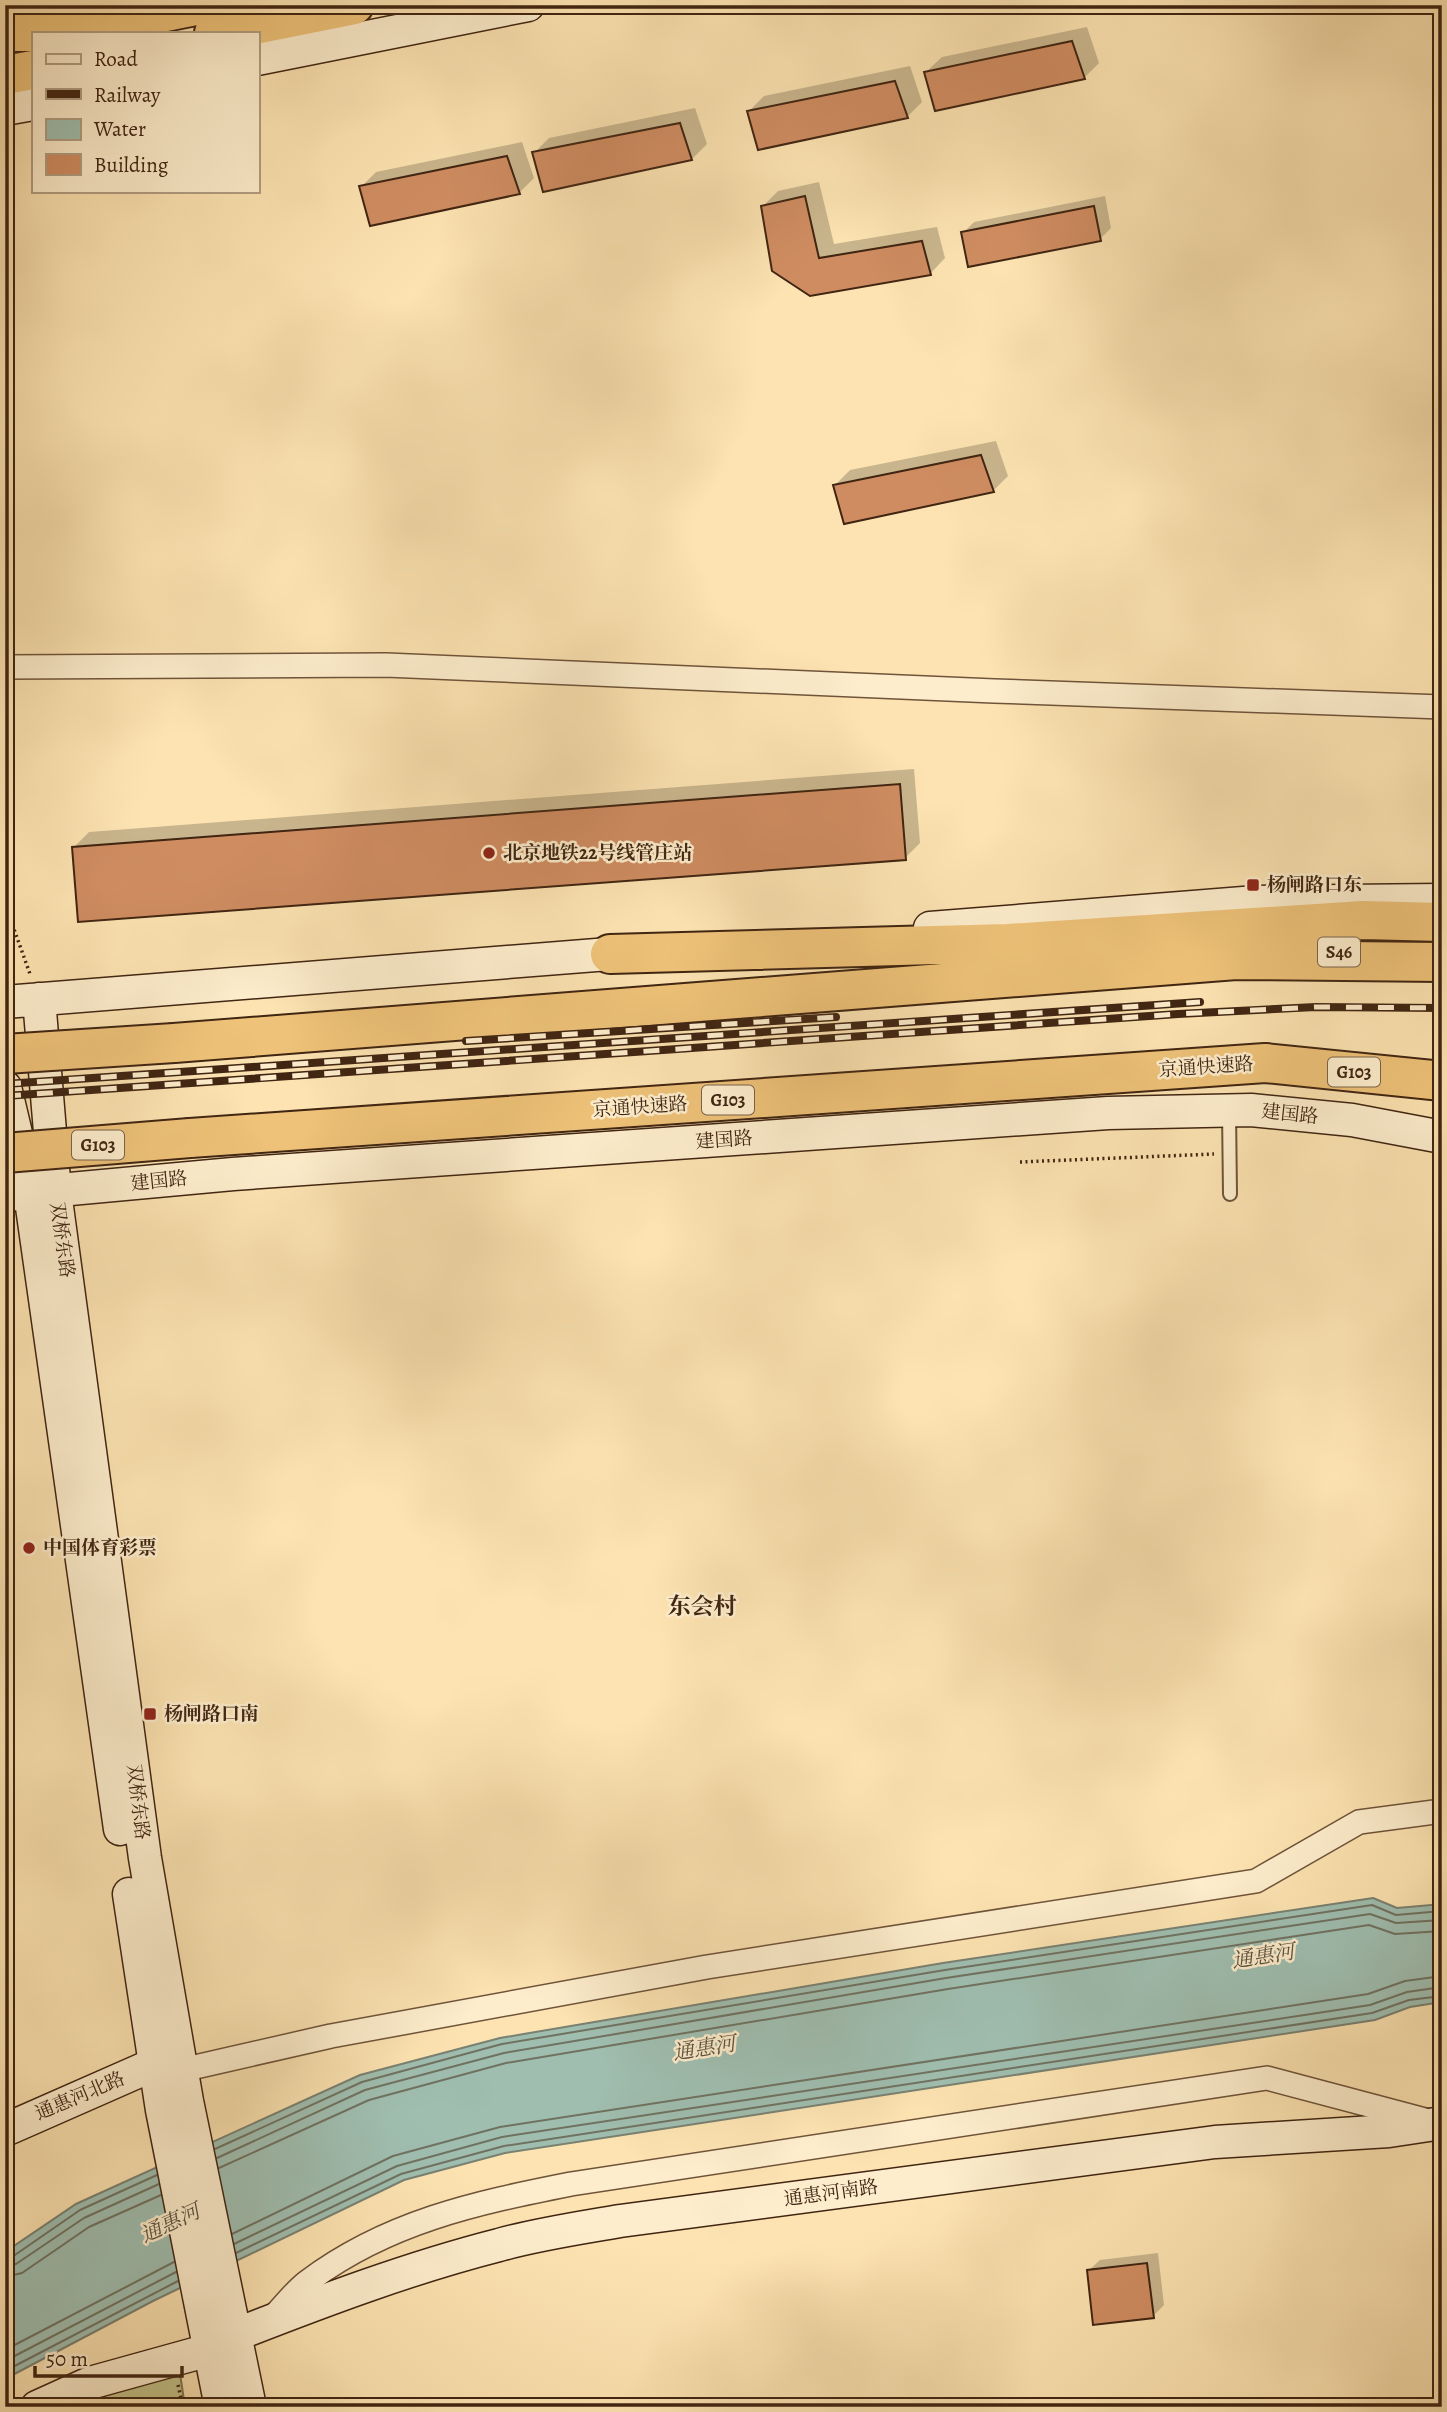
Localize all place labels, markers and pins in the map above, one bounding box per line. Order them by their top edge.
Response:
place label: 北京地铁22号线管庄站 [503,840,692,866]
marker: 北京地铁22号线管庄站 [481,845,497,861]
place label: 杨闸路口东 [1267,872,1362,898]
marker: 杨闸路口东 [1245,877,1261,893]
place label: 中国体育彩票 [43,1535,157,1561]
marker: 中国体育彩票 [21,1540,37,1556]
place label: 杨闸路口南 [164,1701,259,1727]
marker: 杨闸路口南 [142,1706,158,1722]

